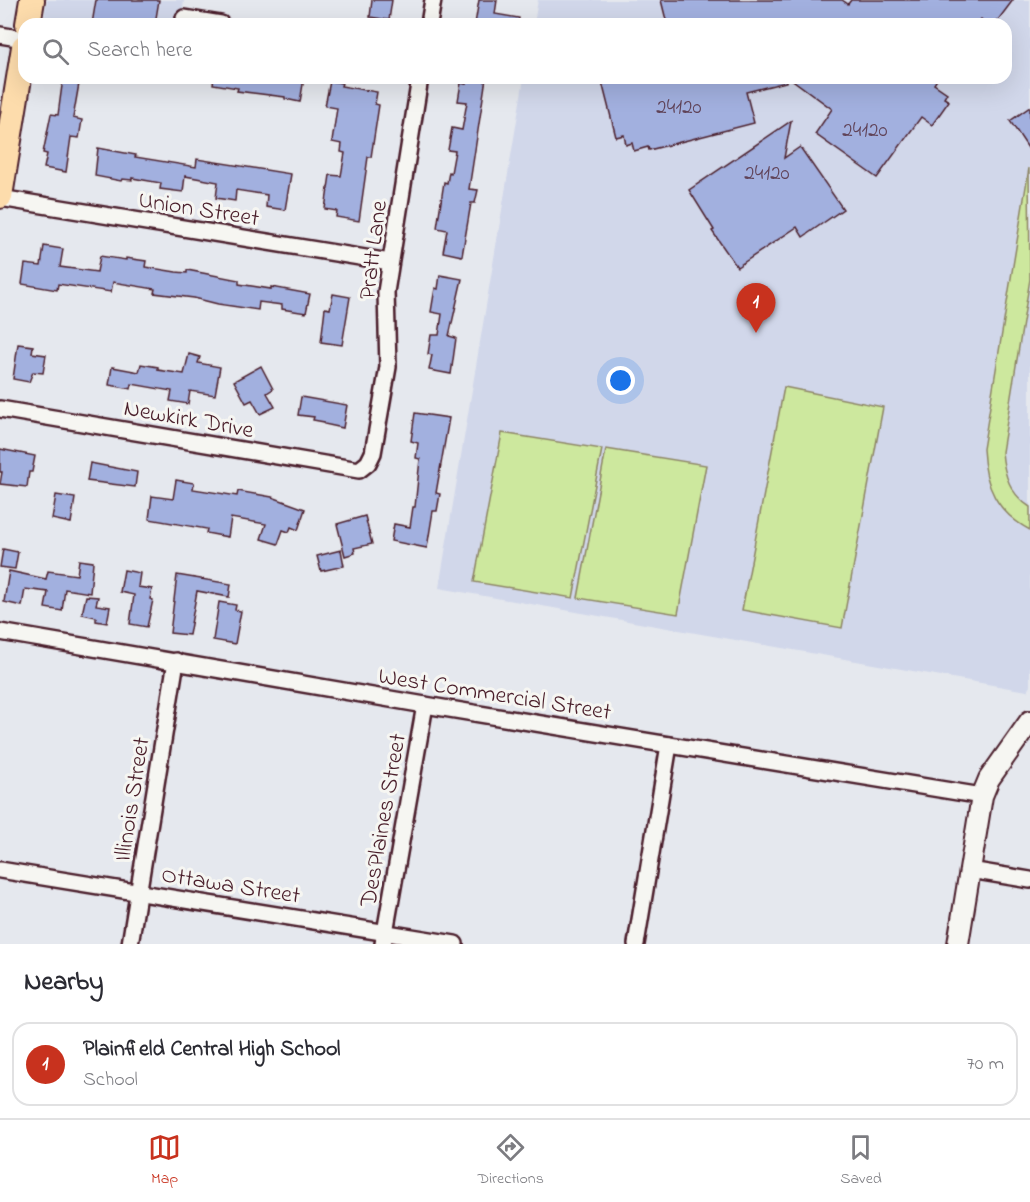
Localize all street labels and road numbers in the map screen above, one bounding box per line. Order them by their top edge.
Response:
street label: Union Street [136,184,262,237]
street label: Pratt Lane [351,199,398,302]
street label: Newkirk Drive [121,392,256,449]
street label: West Commercial Street [376,660,613,731]
street label: DesPlaines Street [352,731,417,911]
street label: Illinois Street [106,735,161,864]
street label: Ottawa Street [159,858,303,915]

